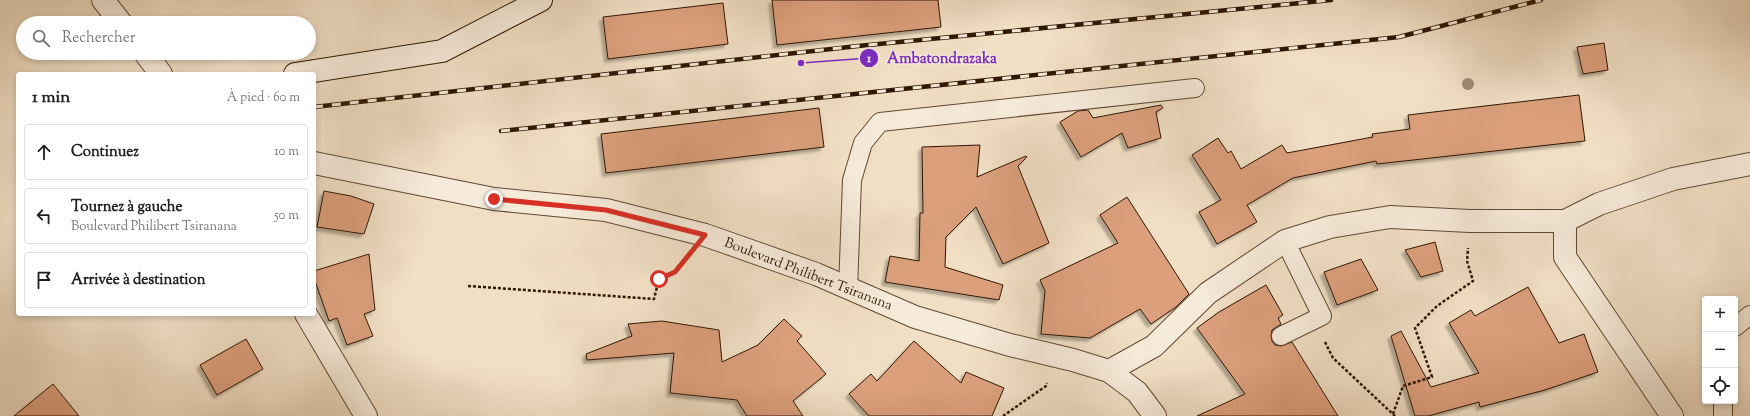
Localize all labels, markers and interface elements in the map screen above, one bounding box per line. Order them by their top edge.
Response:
search box [16,16,316,60]
icon: search [30,27,52,49]
text: Rechercher [62,28,135,49]
callout: Ambatondrazaka [859,44,1005,71]
text: Ambatondrazaka [887,49,997,70]
text: 1 [866,50,872,68]
text: 1 min [32,86,70,110]
text: À pied · 60 m [227,89,300,107]
icon: ahead [33,141,55,163]
text: Continuez [71,142,139,163]
text: 10 m [274,143,299,161]
route end [485,190,503,208]
text: Tournez à gauche [71,197,182,218]
icon: left [33,205,55,227]
text: 50 m [274,207,299,225]
text: Boulevard Philibert Tsiranana [71,218,237,236]
street label: Boulevard Philibert Tsiranana [721,234,895,317]
icon: arrive [33,269,55,291]
text: Arrivée à destination [71,270,206,291]
route start [650,270,668,288]
map controls [1702,296,1738,404]
button: + [1702,296,1738,332]
button: − [1702,332,1738,368]
button: locate [1702,368,1738,404]

